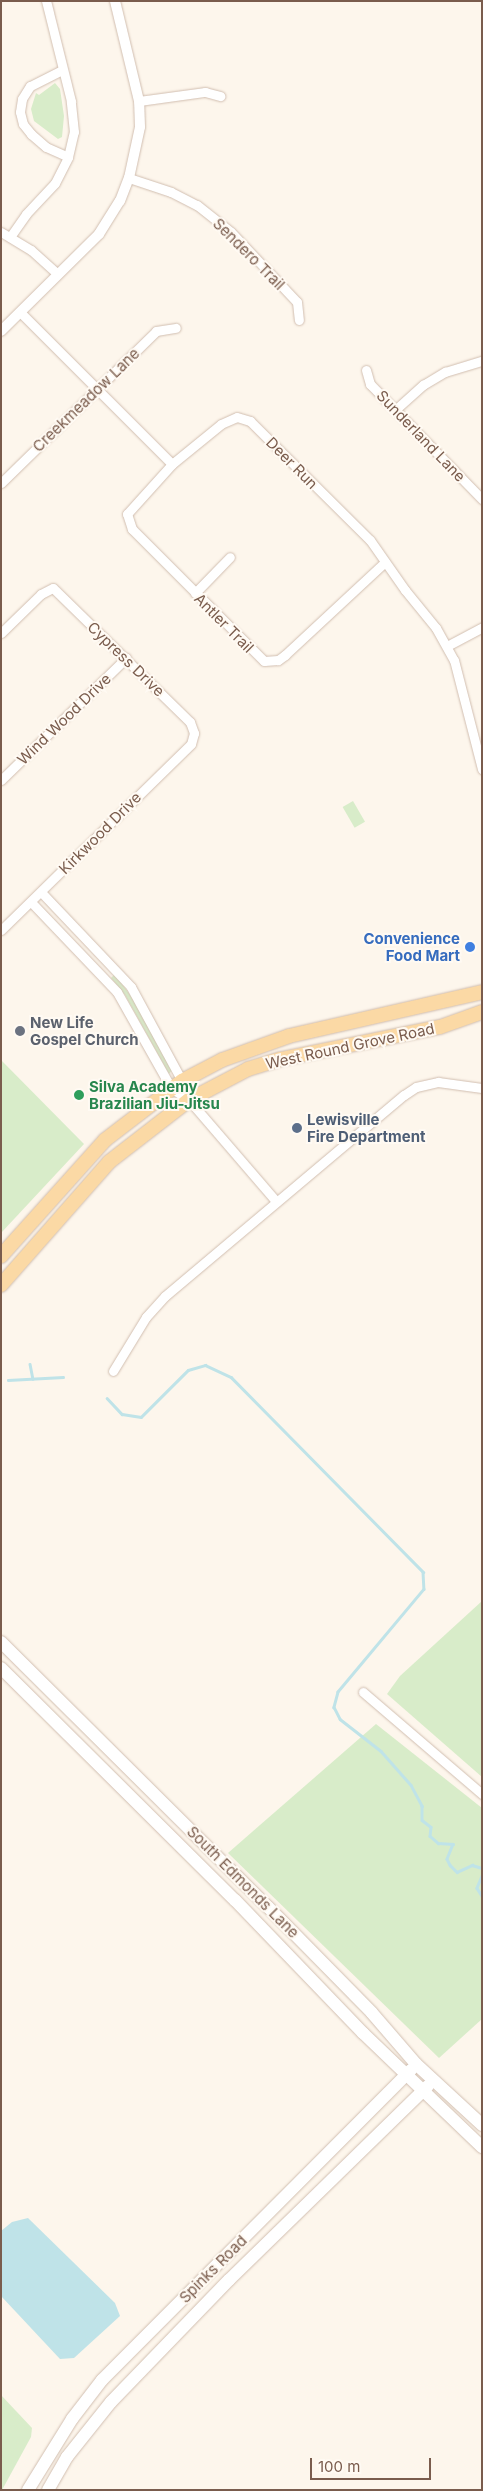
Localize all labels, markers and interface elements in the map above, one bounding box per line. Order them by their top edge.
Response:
street label: Sendero Trail [209,214,289,294]
street label: Creekmeadow Lane [29,344,143,456]
street label: Sunderland Lane [373,387,469,485]
street label: Deer Run [262,433,322,493]
street label: Antler Trail [191,590,257,656]
street label: Cypress Drive [84,618,168,700]
street label: Wind Wood Drive [13,670,115,768]
street label: Kirkwood Drive [55,788,145,878]
place label: Convenience Food Mart [364,929,460,964]
marker: Convenience Food Mart [464,941,476,953]
place label: New Life Gospel Church [30,1013,139,1048]
street label: West Round Grove Road [264,1019,436,1073]
marker: New Life Gospel Church [14,1025,26,1037]
place label: Silva Academy Brazilian Jiu-Jitsu [89,1077,220,1112]
marker: Silva Academy Brazilian Jiu-Jitsu [73,1089,85,1101]
place label: Lewisville Fire Department [307,1110,426,1145]
marker: Lewisville Fire Department [291,1122,303,1134]
street label: South Edmonds Lane [183,1822,303,1942]
street label: Spinks Road [176,2232,250,2306]
scale bar [313,2448,434,2480]
text: 100 m [318,2457,360,2476]

